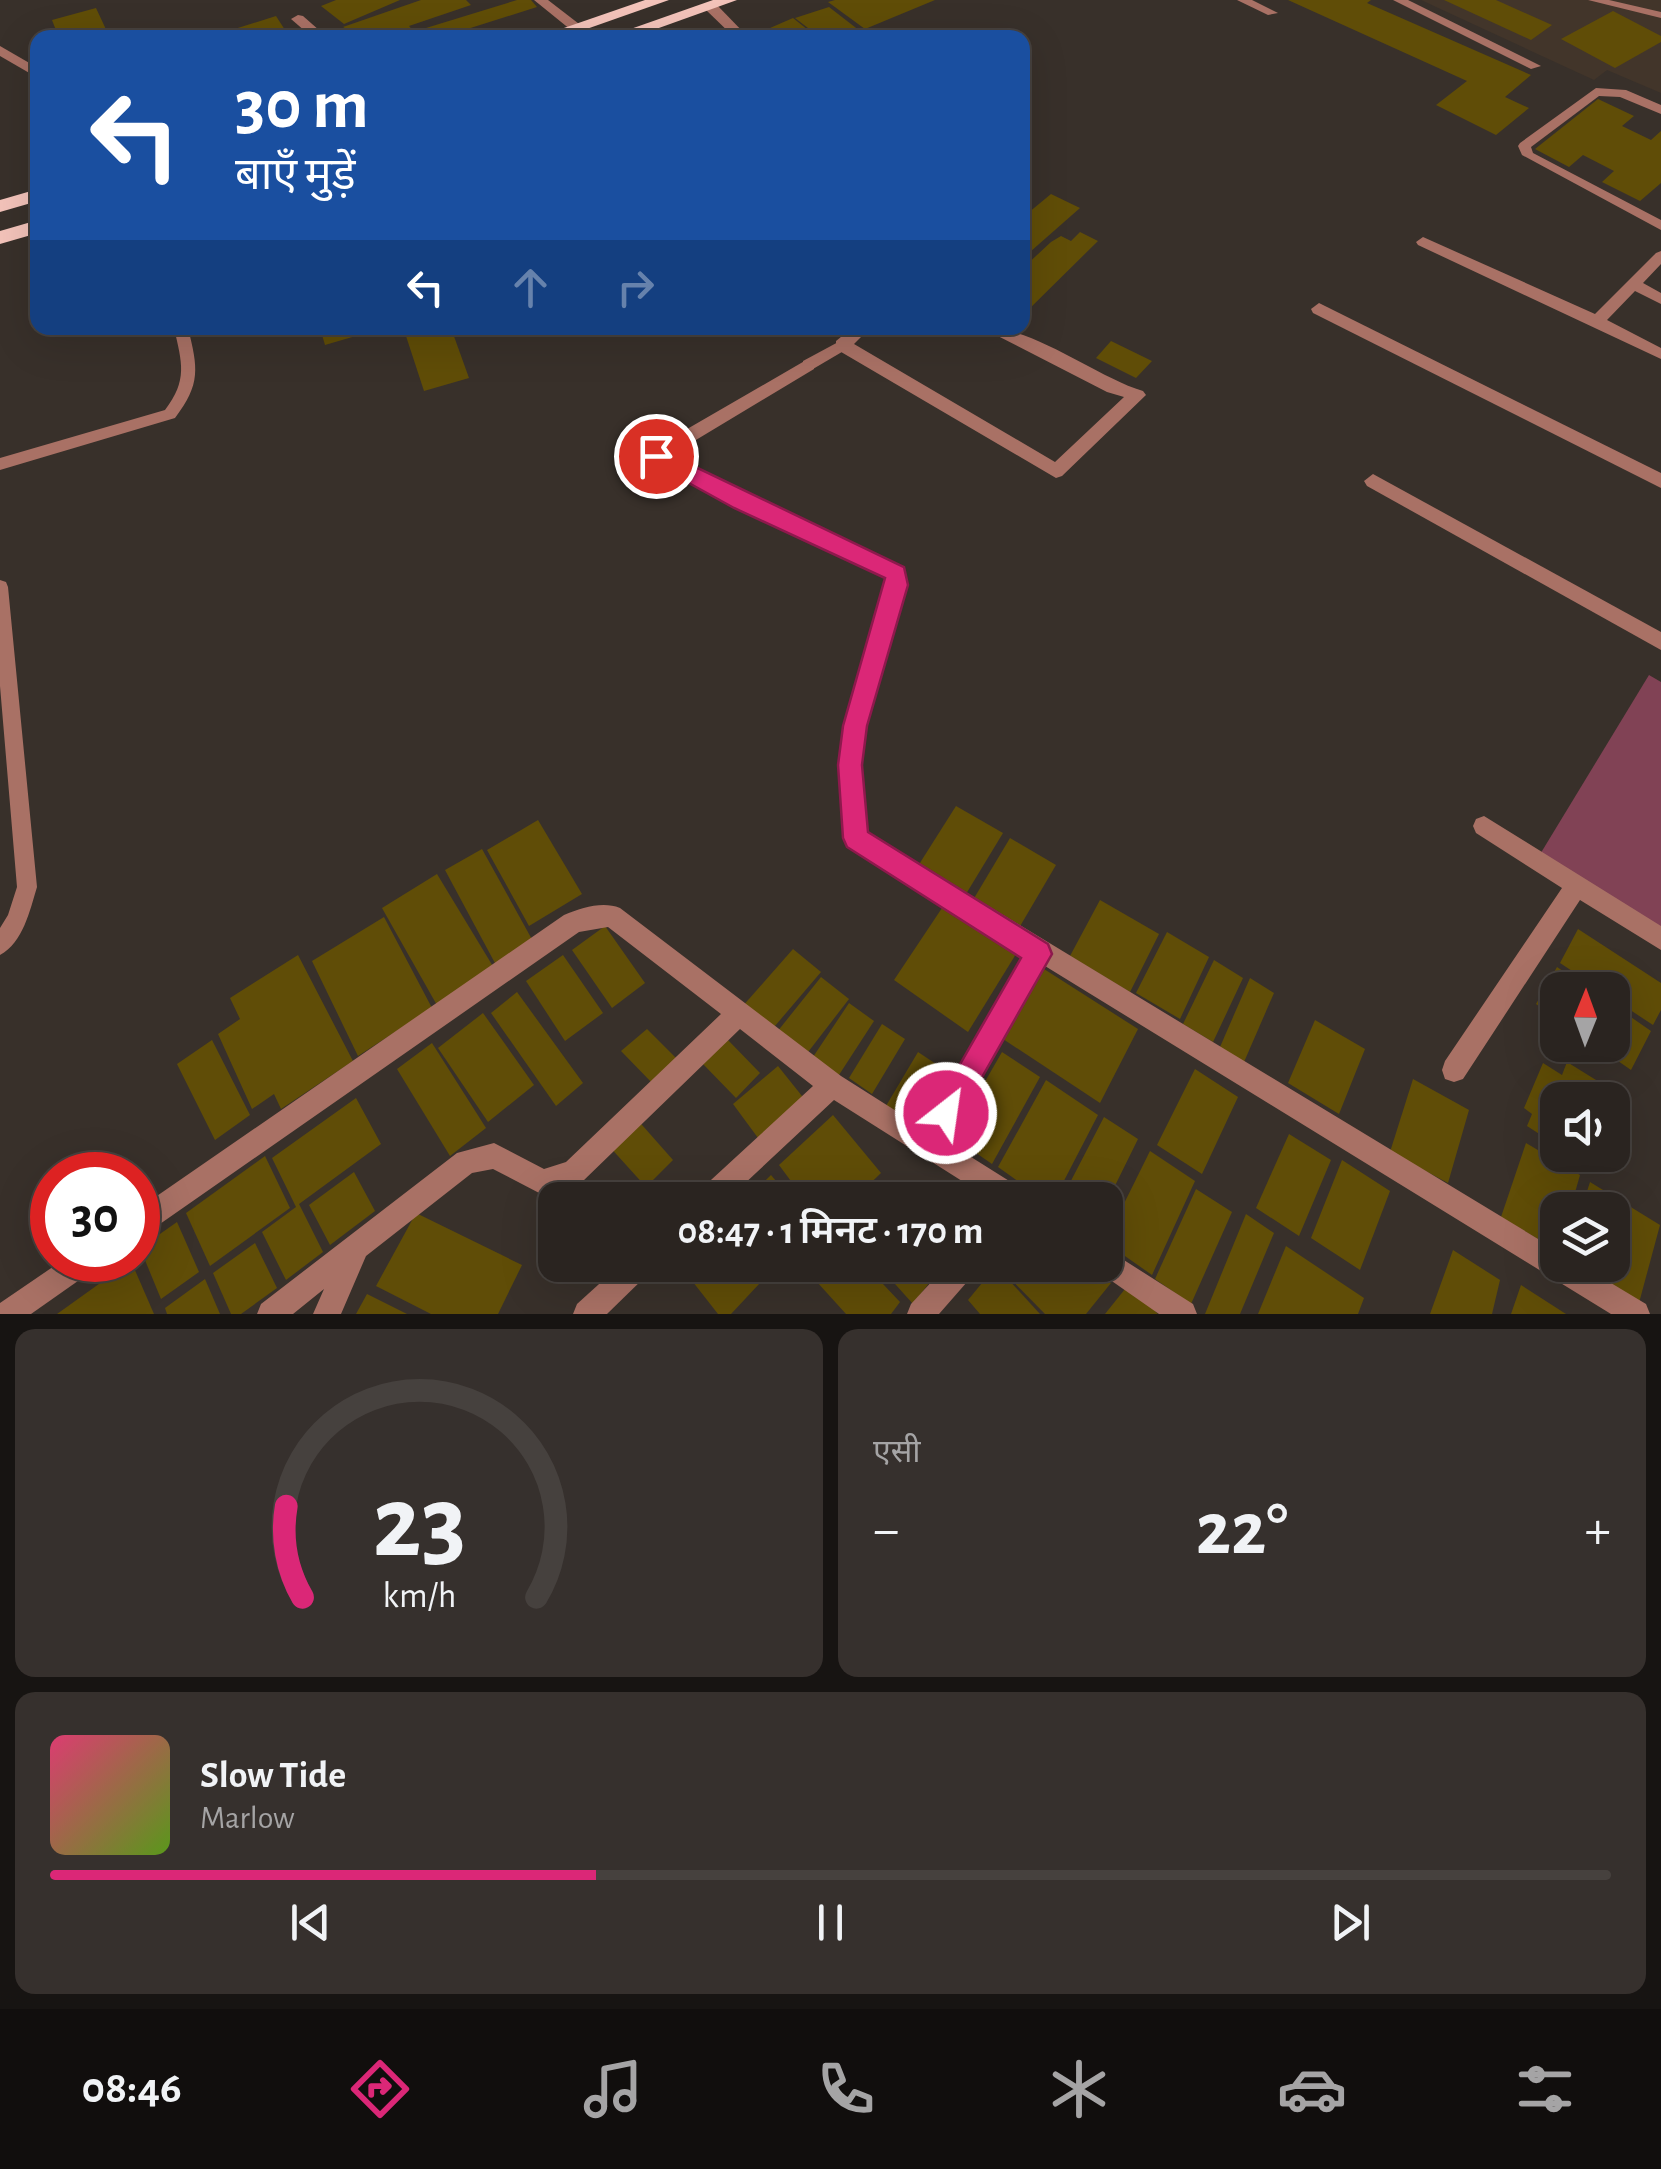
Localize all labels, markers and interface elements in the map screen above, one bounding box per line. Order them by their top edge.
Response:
icon: left [70,70,200,200]
text: 30 m [235,71,369,141]
text: बाएँ मुड़ें [235,153,356,198]
icon: left [398,260,453,315]
icon: ahead [503,260,558,315]
icon: right [608,260,663,315]
pin [614,414,699,499]
icon: arrive [629,429,684,484]
north arrow [1540,972,1630,1062]
map controls [1540,972,1630,1282]
position arrow [894,1061,998,1165]
button: sound [1540,1082,1630,1172]
speed limit sign: 30 [30,1152,160,1282]
button: layers [1540,1192,1630,1282]
text: 08:47 · 1 मिनट · 170 m [678,1213,983,1251]
text: एसी [873,1436,921,1468]
text: 23 [372,1472,466,1576]
text: 22° [1196,1493,1288,1568]
text: − [873,1503,899,1558]
text: + [1585,1503,1611,1558]
text: km/h [382,1578,456,1614]
text: Slow Tide [200,1757,346,1795]
text: Marlow [200,1802,295,1834]
icon: previous [283,1895,338,1950]
icon: pause [803,1895,858,1950]
icon: next [1323,1895,1378,1950]
icon: directions [345,2054,415,2124]
icon: music [578,2054,648,2124]
icon: phone [811,2054,881,2124]
icon: climate [1044,2054,1114,2124]
icon: car [1277,2054,1347,2124]
icon: filters [1510,2054,1580,2124]
text: 08:46 [81,2066,182,2111]

